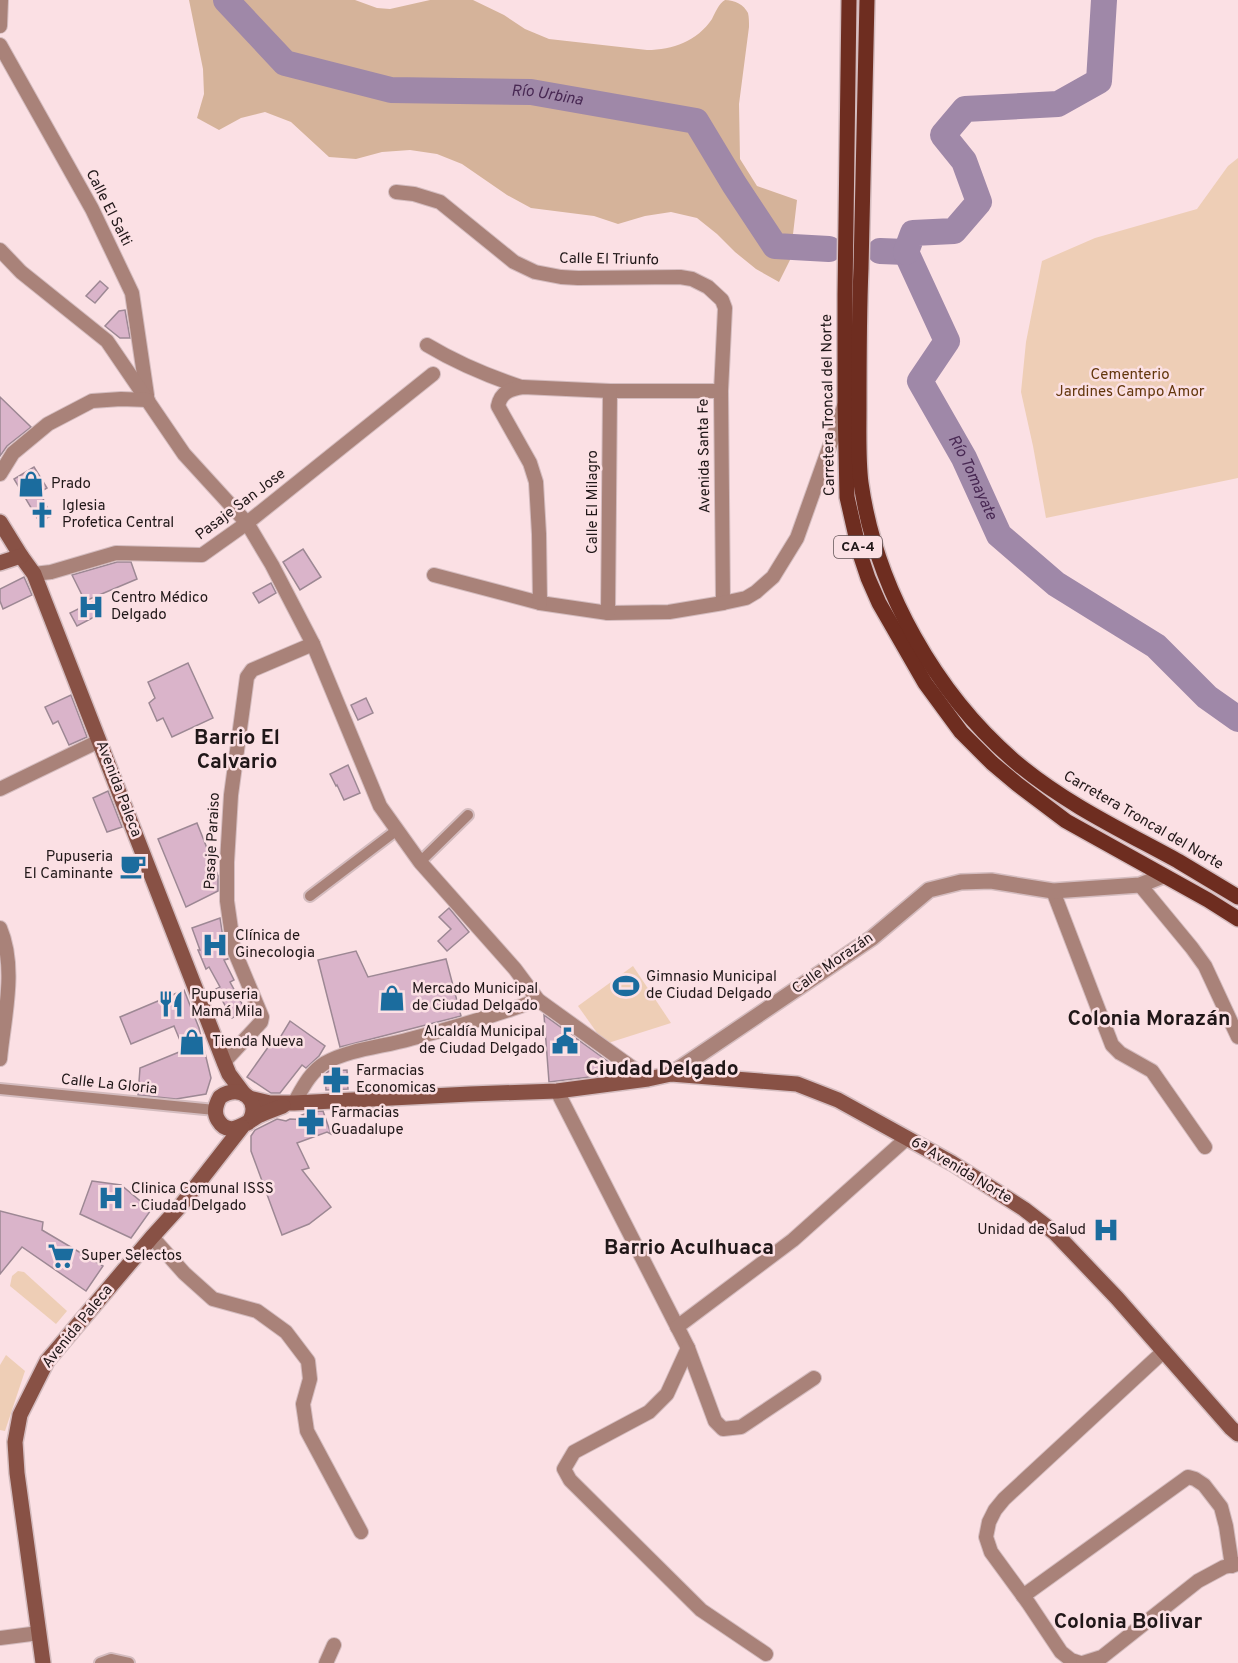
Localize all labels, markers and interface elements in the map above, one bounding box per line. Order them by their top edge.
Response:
water label: Río Urbina [511,82,585,111]
street label: Calle El Salti [81,166,135,250]
street label: Calle El Triunfo [559,250,659,270]
street label: Carretera Troncal del Norte [818,314,840,496]
park label: Cementerio Jardines Campo Amor [1055,366,1205,402]
street label: Avenida Santa Fe [694,398,716,514]
water label: Río Tomayate [943,431,1001,524]
street label: Calle El Milagro [584,450,603,554]
street label: Pasaje San Jose [192,465,290,545]
shop icon: Prado [16,469,46,499]
place label: Prado [51,475,91,494]
place label: Iglesia Profetica Central [62,497,174,533]
church icon: Iglesia Profetica Central [27,500,57,530]
road number: CA-4 [834,536,882,558]
place label: Centro Médico Delgado [111,589,208,625]
hospital icon: Centro Médico Delgado [76,592,106,622]
district label: Barrio El Calvario [194,725,280,776]
street label: Avenida Paleca [91,738,145,840]
street label: Carretera Troncal del Norte [1059,767,1227,875]
street label: Pasaje Paraiso [201,792,225,890]
place label: Pupuseria El Caminante [24,848,113,884]
cafe icon: Pupuseria El Caminante [118,851,148,881]
place label: Clínica de Ginecologia [235,927,315,963]
street label: Calle Morazán [789,929,877,999]
hospital icon: Clínica de Ginecologia [200,930,230,960]
place label: Gimnasio Municipal de Ciudad Delgado [646,968,777,1004]
sports icon: Gimnasio Municipal de Ciudad Delgado [611,971,641,1001]
place label: Mercado Municipal de Ciudad Delgado [412,980,538,1016]
shop icon: Mercado Municipal de Ciudad Delgado [377,983,407,1013]
place label: Pupuseria Mamá Mila [191,986,263,1022]
restaurant icon: Pupuseria Mamá Mila [156,989,186,1019]
district label: Colonia Morazán [1068,1006,1230,1033]
place label: Alcaldía Municipal de Ciudad Delgado [419,1023,545,1059]
public building icon: Alcaldía Municipal de Ciudad Delgado [550,1026,580,1056]
shop icon: Tienda Nueva [177,1027,207,1057]
place label: Tienda Nueva [212,1033,303,1052]
district label: Ciudad Delgado [585,1056,739,1083]
place label: Farmacias Economicas [356,1062,436,1098]
pharmacy icon: Farmacias Economicas [321,1065,351,1095]
street label: Calle La Gloria [60,1070,158,1100]
place label: Farmacias Guadalupe [331,1104,404,1140]
pharmacy icon: Farmacias Guadalupe [296,1107,326,1137]
street label: 6ª Avenida Norte [907,1133,1015,1209]
place label: Clinica Comunal ISSS - Ciudad Delgado [131,1180,274,1216]
hospital icon: Clinica Comunal ISSS - Ciudad Delgado [96,1183,126,1213]
hospital icon: Unidad de Salud [1091,1215,1121,1245]
place label: Unidad de Salud [977,1221,1086,1240]
district label: Barrio Aculhuaca [604,1235,774,1262]
supermarket icon: Super Selectos [46,1241,76,1271]
place label: Super Selectos [81,1247,182,1266]
street label: Avenida Paleca [39,1281,117,1373]
district label: Colonia Bolivar [1054,1609,1203,1636]

